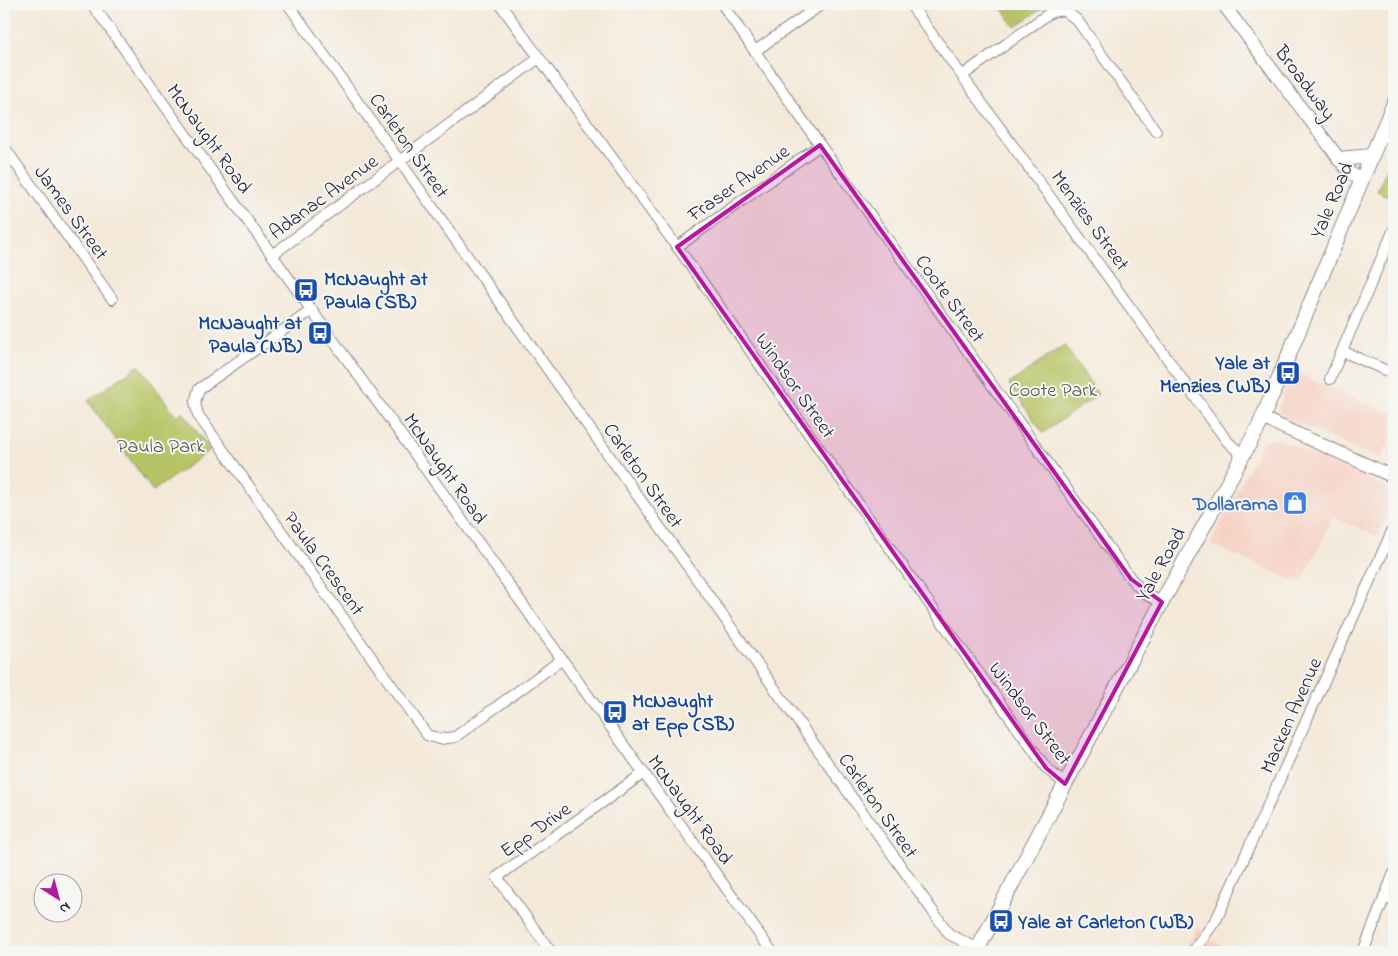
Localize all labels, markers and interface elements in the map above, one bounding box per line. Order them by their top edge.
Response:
street label: Broadway [1266,39,1342,127]
street label: McNaught Road [157,79,258,201]
street label: Carleton Street [361,88,455,205]
street label: Fraser Avenue [682,138,796,230]
street label: Adanac Avenue [264,148,385,248]
street label: Yale Road [1304,158,1362,244]
street label: James Street [26,160,114,267]
street label: Menzies Street [1043,165,1135,278]
street label: Coote Street [907,249,991,350]
place label: McNaught at Paula (SB) [324,266,428,318]
bus stop icon: McNaught at Paula (SB) [293,277,319,303]
place label: McNaught at Paula (NB) [198,310,302,362]
bus stop icon: McNaught at Paula (NB) [307,320,333,346]
street label: Windsor Street [747,328,841,446]
place label: Yale at Menzies (WB) [1160,350,1270,402]
bus stop icon: Yale at Menzies (WB) [1275,360,1301,386]
park label: Coote Park [1009,377,1098,406]
street label: McNaught Road [394,408,493,531]
street label: Carleton Street [595,418,689,535]
park label: Paula Park [117,433,205,462]
shop icon: Dollarama [1282,490,1308,516]
place label: Dollarama [1192,491,1278,520]
street label: Paula Crescent [275,506,371,623]
street label: Yale Road [1130,523,1194,608]
street label: Macken Avenue [1254,653,1331,779]
street label: Windsor Street [980,657,1078,773]
place label: McNaught at Epp (SB) [632,688,734,740]
bus stop icon: McNaught at Epp (SB) [602,699,628,725]
street label: Carleton Street [830,748,924,865]
street label: McNaught Road [638,750,739,872]
street label: Epp Drive [495,796,578,866]
north arrow [32,874,82,924]
text: N [55,896,75,919]
bus stop icon: Yale at Carleton (WB) [988,908,1014,934]
place label: Yale at Carleton (WB) [1017,909,1194,938]

